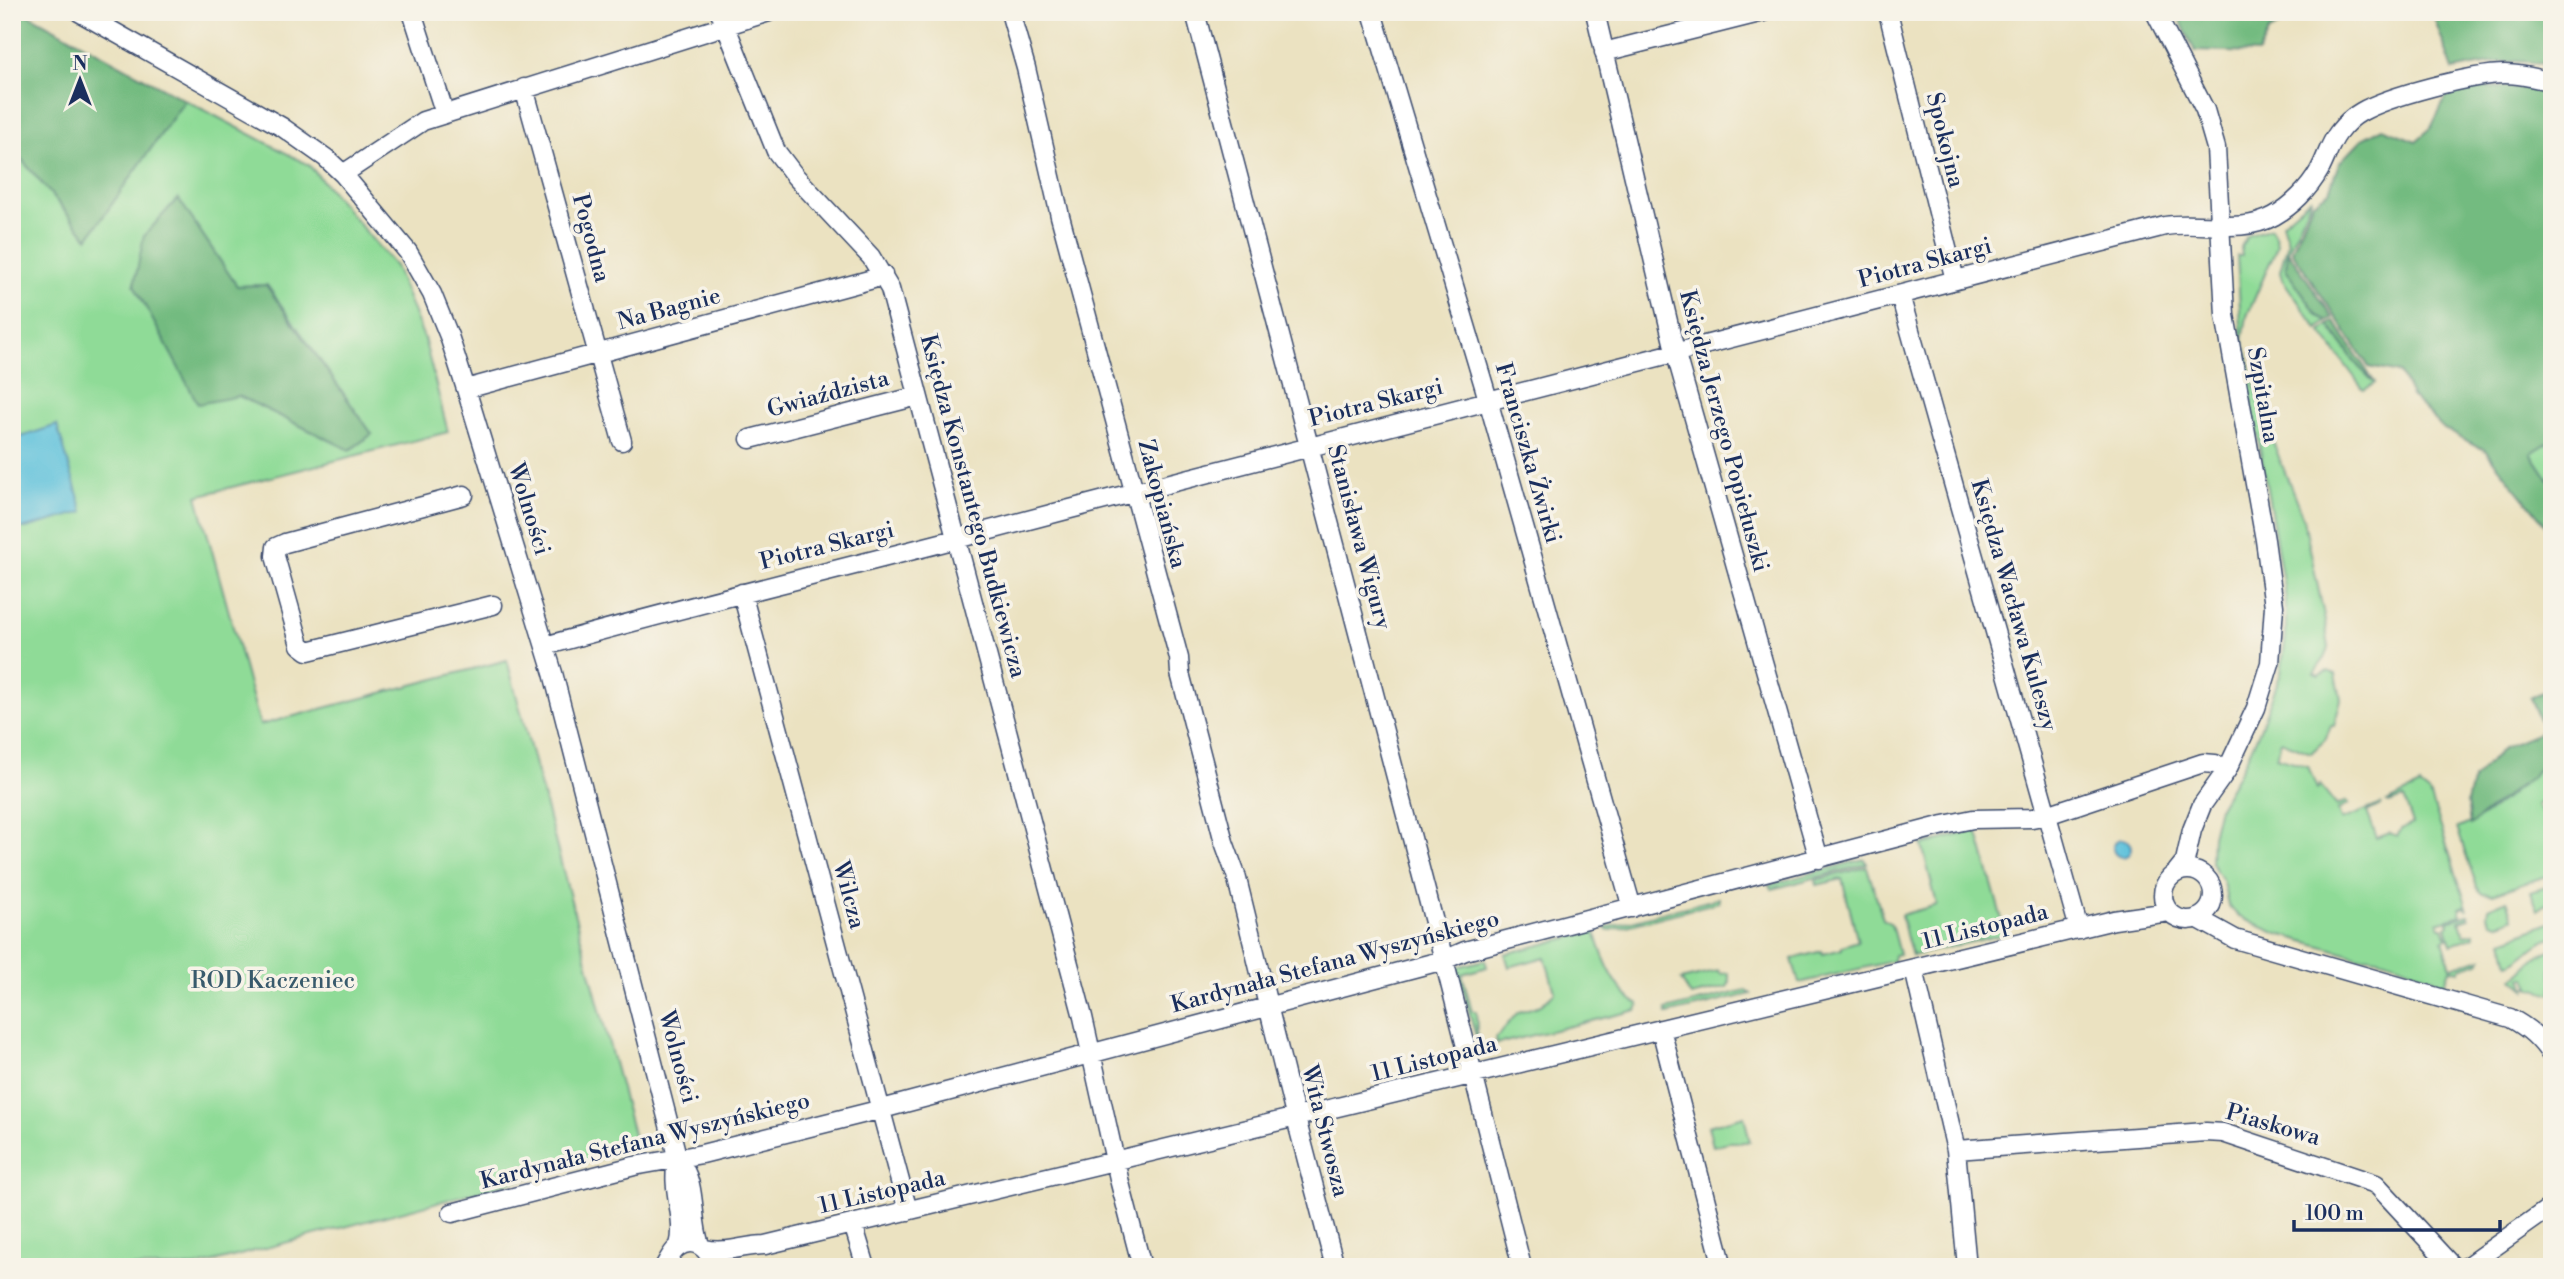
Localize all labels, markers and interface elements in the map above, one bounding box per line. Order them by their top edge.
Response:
north arrow [46,46,116,116]
text: N [72,52,88,76]
street label: Spokojna [1920,90,1970,191]
street label: Pogodna [566,191,616,286]
street label: Piotra Skargi [1855,232,1995,294]
street label: Na Bagnie [614,282,724,336]
street label: Księdza Jerzego Popiełuszki [1673,287,1775,575]
street label: Księdza Konstantego Budkiewicza [914,331,1032,681]
street label: Szpitalna [2241,345,2285,446]
street label: Franciszka Żwirki [1489,359,1569,547]
street label: Gwiaździsta [764,364,892,424]
street label: Piotra Skargi [1306,373,1446,433]
street label: Zakopiańska [1131,437,1193,572]
street label: Stanisława Wigury [1321,442,1397,633]
street label: Wolności [501,459,556,558]
street label: Księdza Wacława Kuleszy [1965,476,2064,735]
street label: Piotra Skargi [757,516,897,576]
street label: Wilcza [826,857,872,932]
street label: 11 Listopada [1919,898,2051,956]
street label: Kardynała Stefana Wyszyńskiego [1168,905,1502,1019]
park label: ROD Kaczeniec [191,967,355,995]
street label: Wolności [652,1007,704,1106]
street label: 11 Listopada [1368,1030,1500,1088]
street label: Wita Stwosza [1295,1061,1355,1200]
street label: Kardynała Stefana Wyszyńskiego [477,1086,813,1196]
street label: Piaskowa [2223,1098,2324,1152]
street label: 11 Listopada [816,1164,948,1220]
scale bar [2294,1188,2501,1232]
text: 100 m [2305,1201,2364,1227]

